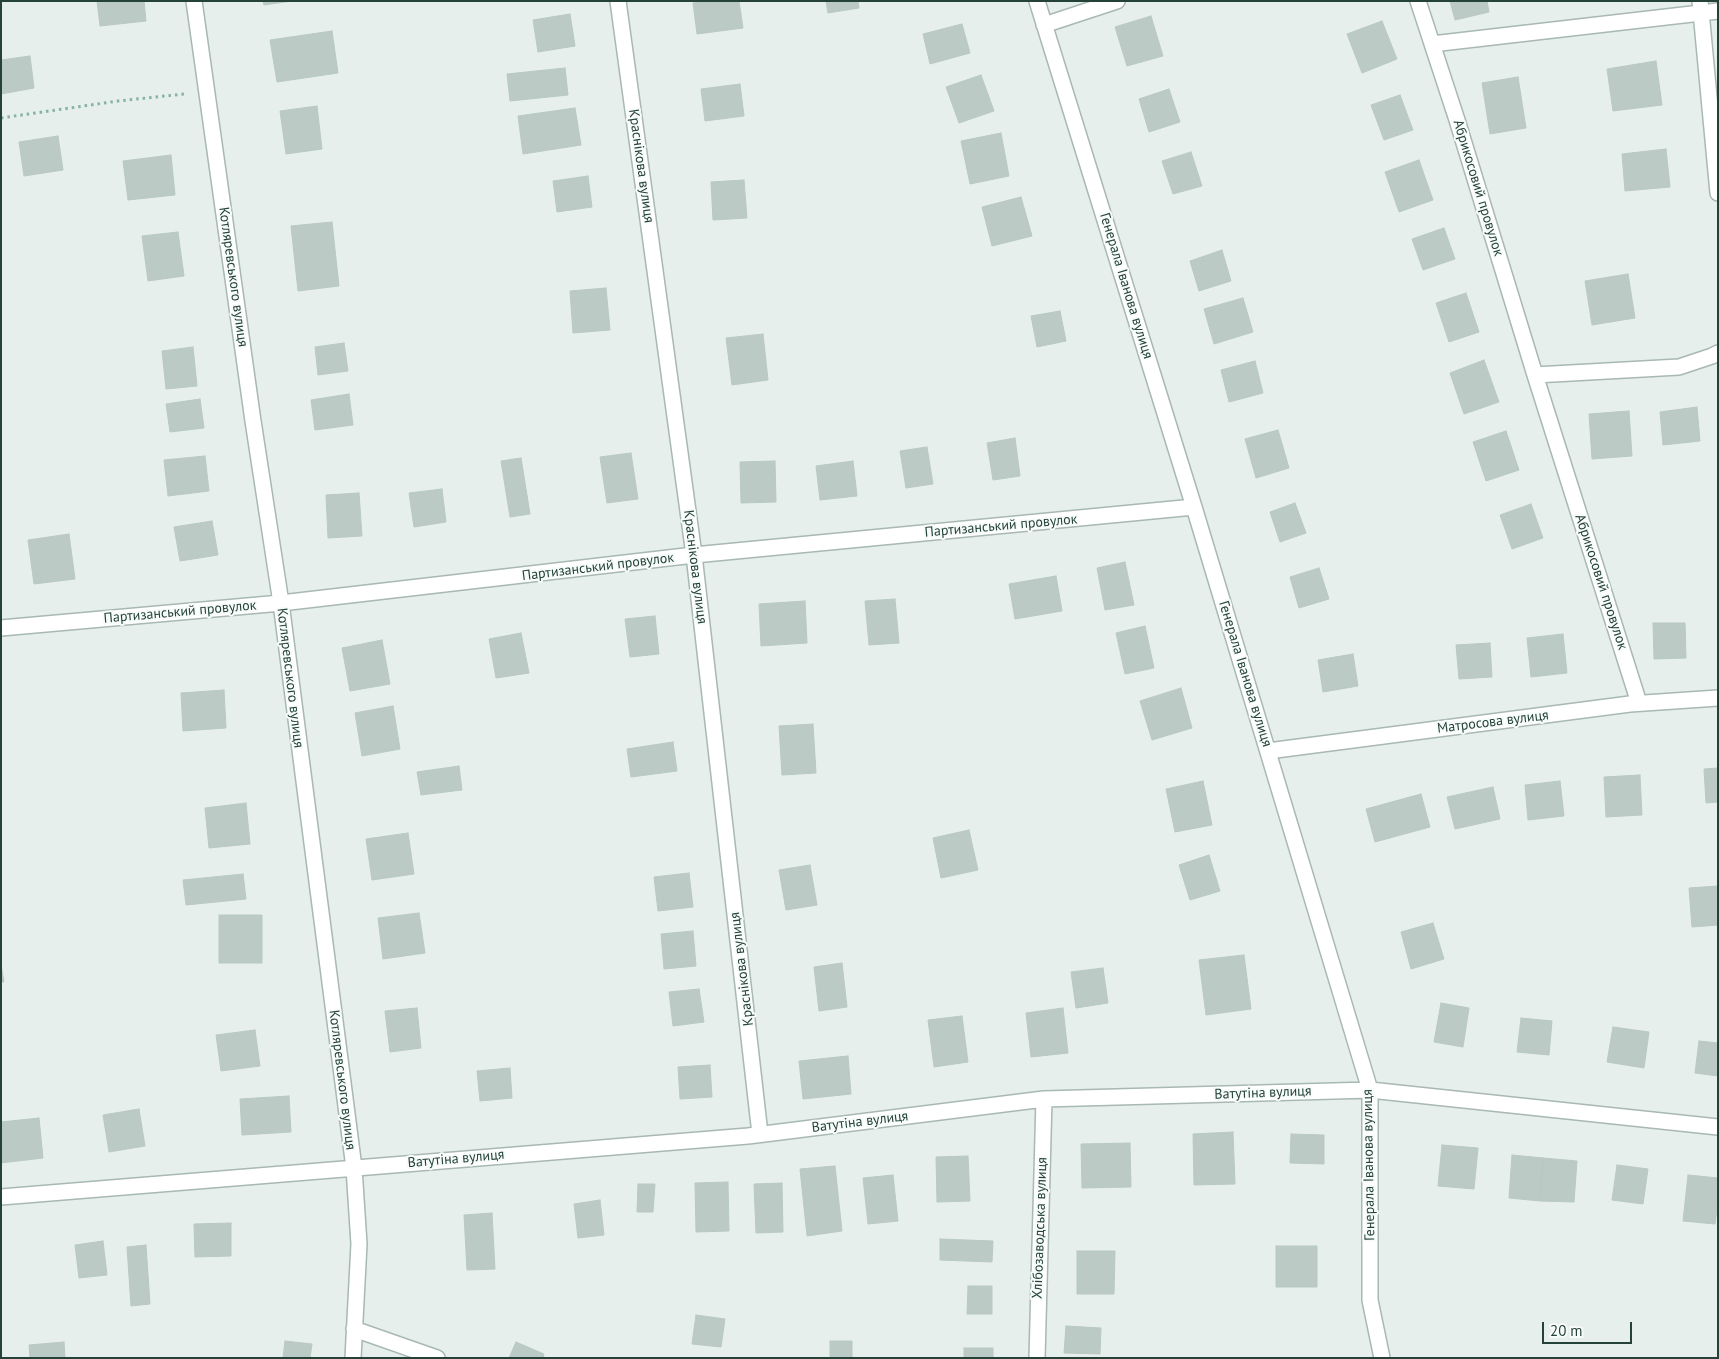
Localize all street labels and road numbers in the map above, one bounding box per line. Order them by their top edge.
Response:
street label: Краснікова вулиця [625,108,657,224]
street label: Абрикосовий провулок [1449,118,1507,258]
street label: Котляревського вулиця [215,206,251,348]
street label: Генерала Іванова вулиця [1096,211,1156,361]
street label: Краснікова вулиця [680,509,710,625]
street label: Партизанський провулок [924,511,1078,541]
street label: Абрикосовий провулок [1571,512,1631,652]
street label: Партизанський провулок [521,549,675,585]
street label: Партизанський провулок [103,597,257,627]
street label: Генерала Іванова вулиця [1215,599,1275,749]
street label: Котляревського вулиця [273,607,307,749]
street label: Матросова вулиця [1436,707,1550,737]
street label: Краснікова вулиця [727,911,757,1027]
street label: Котляревського вулиця [325,1009,359,1151]
street label: Ватутіна вулиця [1214,1083,1312,1103]
street label: Генерала Іванова вулиця [1359,1089,1379,1241]
street label: Ватутіна вулиця [811,1108,909,1136]
street label: Ватутіна вулиця [407,1146,505,1172]
street label: Хлібозаводська вулиця [1029,1157,1051,1299]

